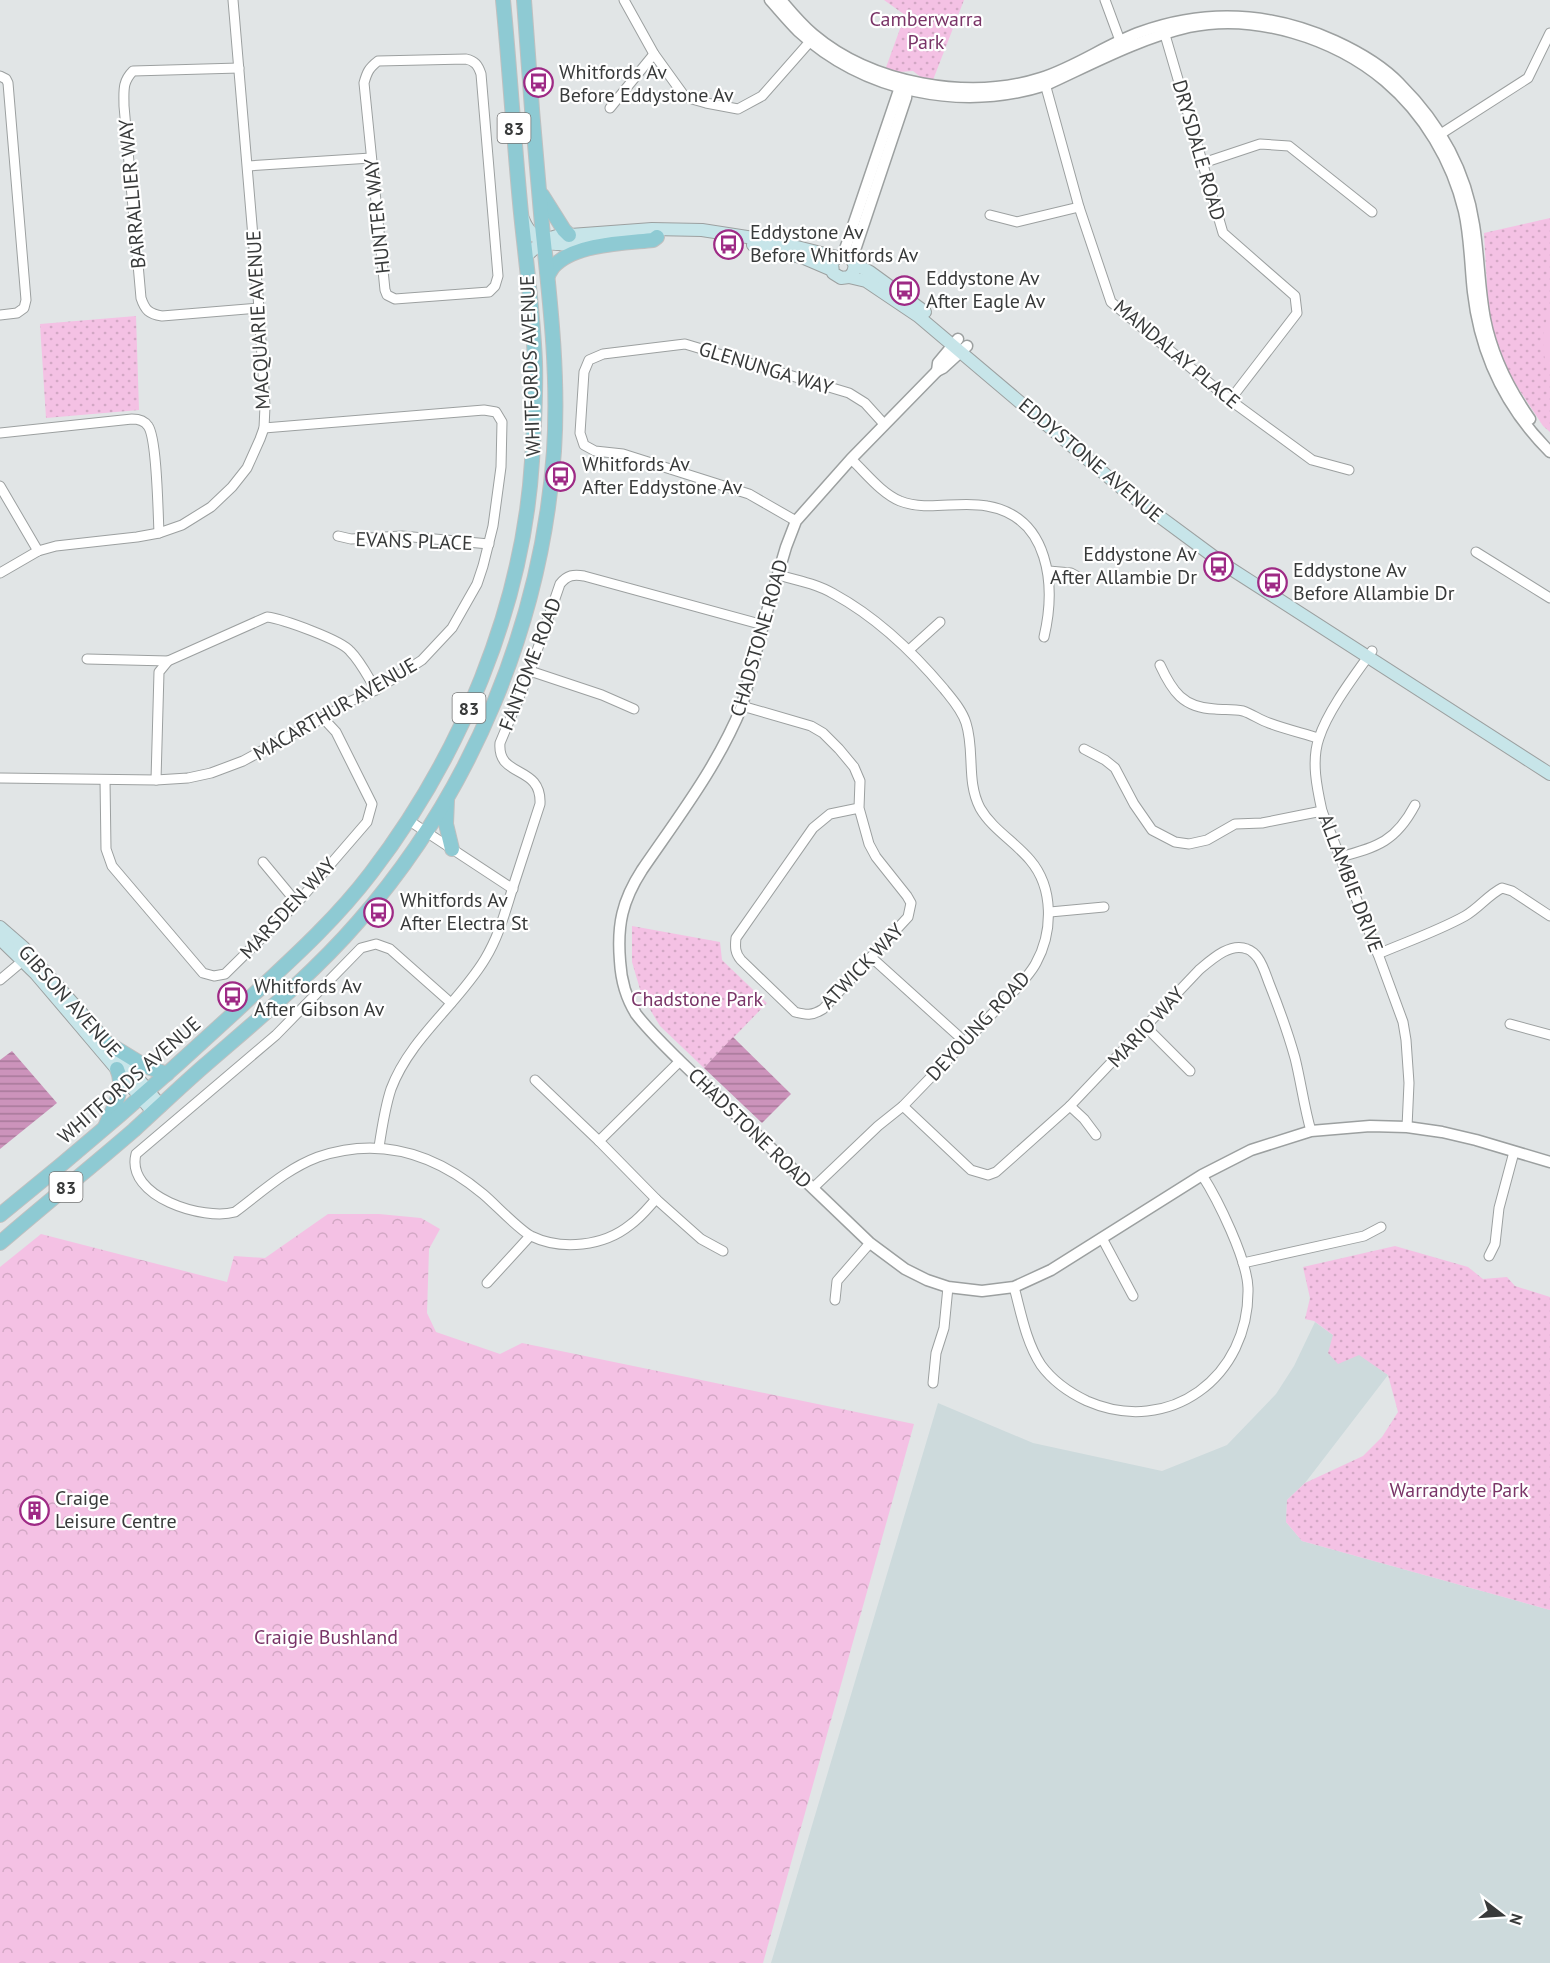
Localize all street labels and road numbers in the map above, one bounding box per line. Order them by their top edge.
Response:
street label: DRYSDALE ROAD [1166,77,1232,223]
road number: 83 [498,113,530,143]
street label: BARRALLIER WAY [112,117,151,270]
street label: HUNTER WAY [358,156,396,275]
street label: MACQUARIE AVENUE [240,230,276,410]
street label: WHITFORDS AVENUE [514,275,546,457]
street label: MANDALAY PLACE [1108,294,1246,414]
street label: GLENUNGA WAY [696,335,837,401]
street label: EDDYSTONE AVENUE [1013,392,1169,528]
street label: EVANS PLACE [355,526,473,556]
street label: CHADSTONE ROAD [724,556,794,720]
street label: FANTOME ROAD [493,594,567,734]
street label: MACARTHUR AVENUE [249,652,421,766]
road number: 83 [452,693,486,723]
street label: ALLAMBIE DRIVE [1313,810,1389,956]
street label: MARSDEN WAY [234,851,342,964]
street label: ATWICK WAY [815,917,910,1014]
street label: GIBSON AVENUE [13,939,127,1063]
street label: DEYOUNG ROAD [920,966,1036,1086]
street label: MARIO WAY [1102,980,1191,1073]
street label: WHITFORDS AVENUE [52,1011,206,1149]
street label: CHADSTONE ROAD [682,1062,818,1194]
road number: 83 [50,1172,82,1202]

